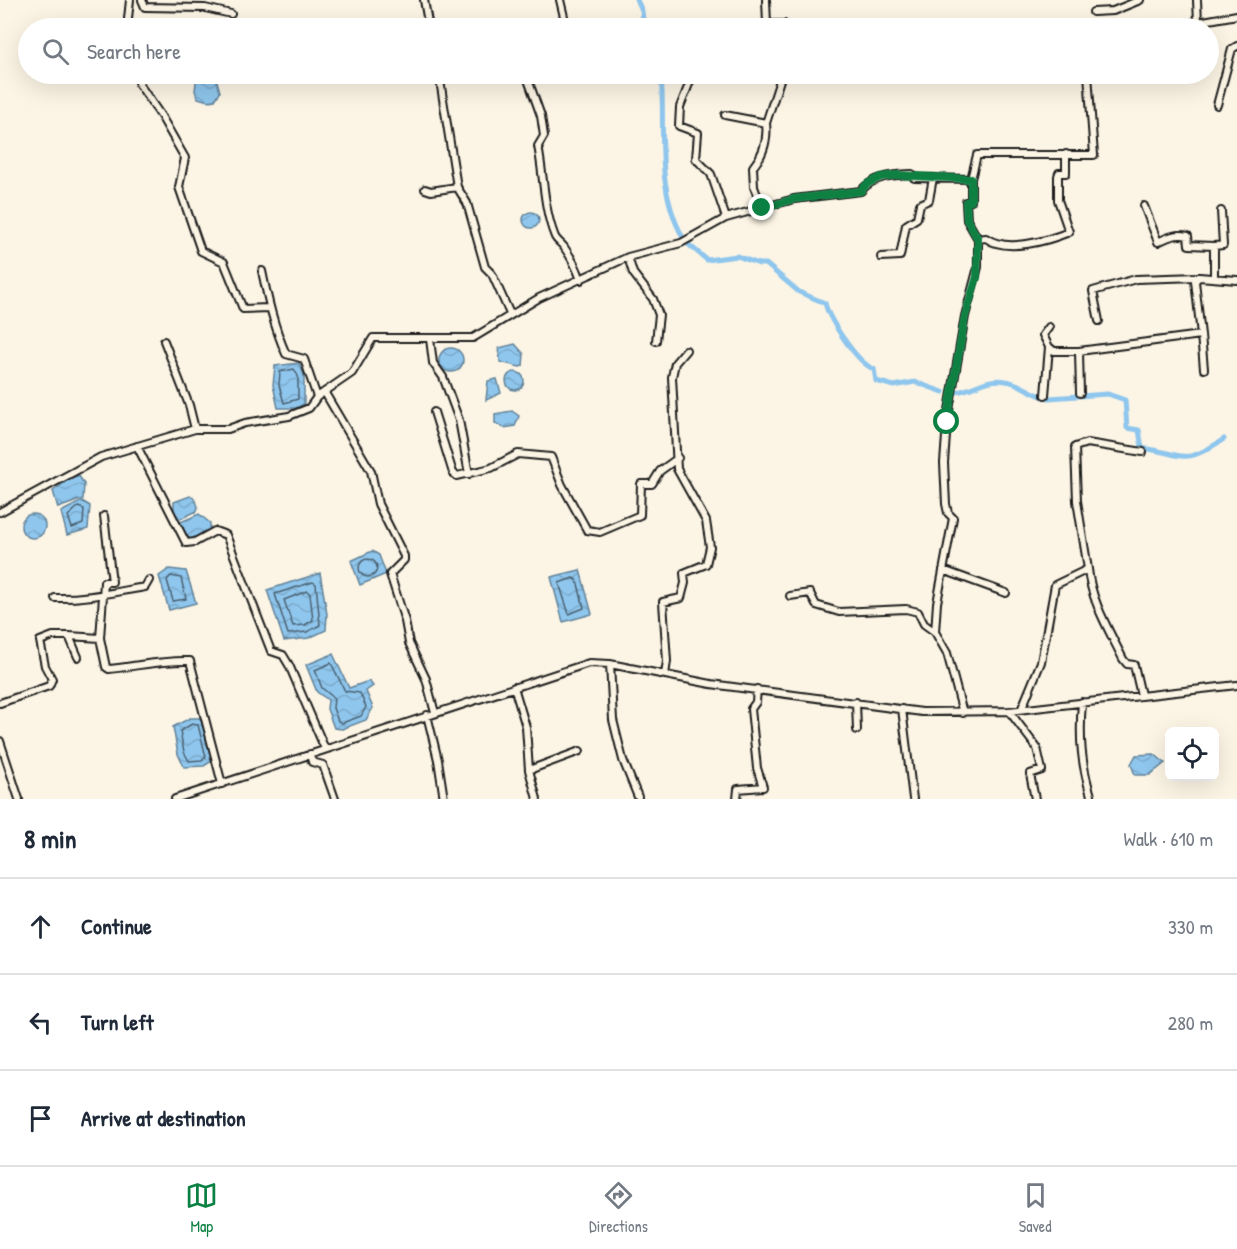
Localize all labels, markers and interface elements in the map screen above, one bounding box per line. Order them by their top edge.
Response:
search box [18,18,1219,84]
icon: search [39,35,72,68]
text: Search here [87,36,181,66]
route end [748,194,774,220]
route start [933,408,959,434]
map controls [1165,727,1219,781]
button: locate [1165,727,1219,781]
text: 8 min [24,821,77,856]
text: Walk · 610 m [1124,825,1213,852]
icon: ahead [24,910,57,943]
text: Continue [81,911,152,941]
text: 330 m [1168,913,1213,940]
icon: left [24,1006,57,1039]
text: Turn left [81,1007,154,1037]
text: 280 m [1168,1009,1213,1036]
icon: arrive [24,1102,57,1135]
text: Arrive at destination [81,1103,246,1133]
tab: Map [185,1179,218,1237]
tab: Directions [589,1179,648,1237]
tab: Saved [1019,1179,1052,1237]

